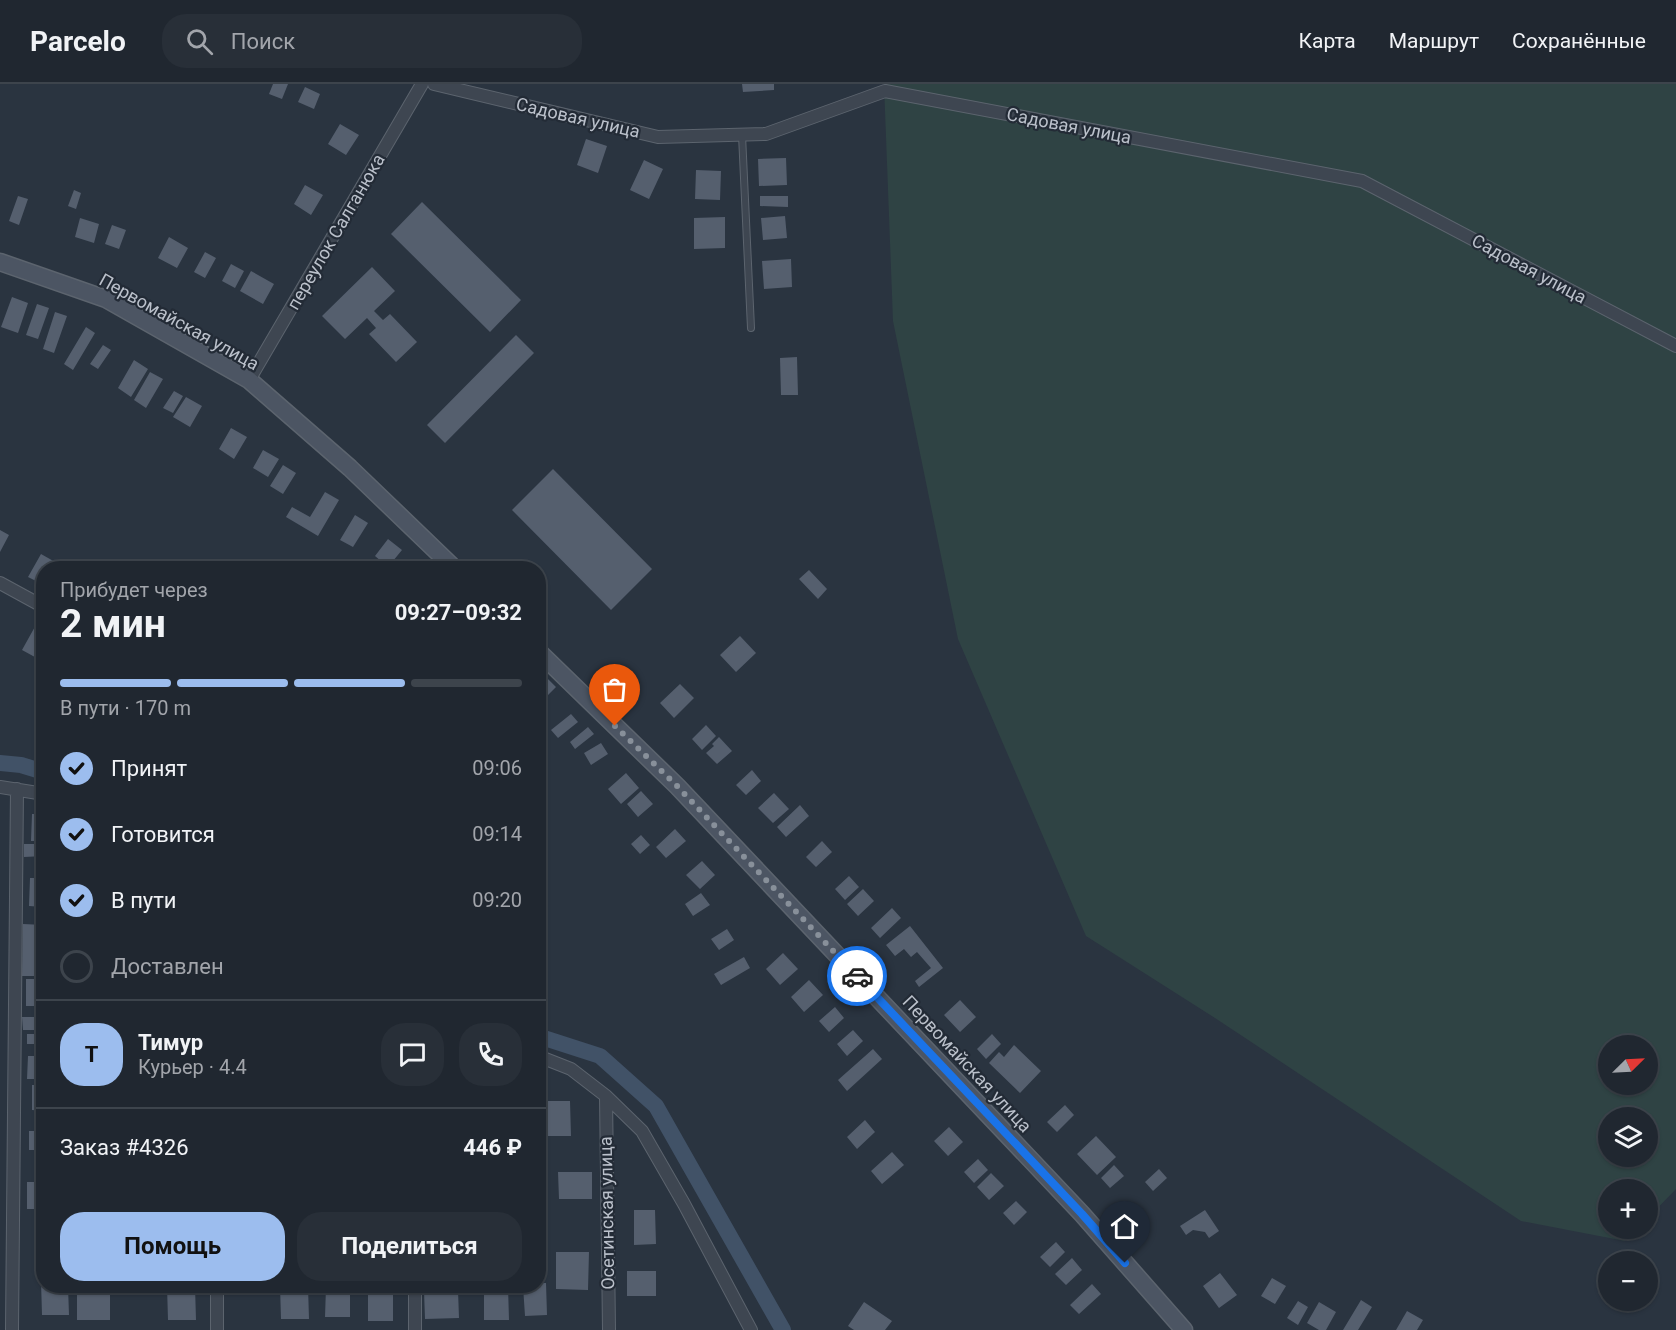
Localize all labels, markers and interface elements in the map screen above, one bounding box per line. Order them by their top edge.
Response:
search box [162,14,582,68]
text: Parcelo [30,25,126,58]
icon: search [183,25,216,58]
text: Поиск [231,29,295,54]
text: Карта [1299,29,1356,53]
text: Маршрут [1389,29,1479,53]
text: Сохранённые [1512,29,1646,53]
street label: Садовая улица [514,93,642,142]
street label: Садовая улица [1005,103,1133,148]
street label: переулок Салганюка [282,150,389,313]
street label: Садовая улица [1468,230,1590,308]
street label: Первомайская улица [96,269,263,374]
text: Прибудет через [60,578,208,602]
text: 09:27–09:32 [395,600,522,625]
text: 2 мин [60,601,166,647]
pin [589,664,640,726]
icon: bag [598,673,631,706]
text: В пути · 170 m [60,696,191,720]
icon: check [60,752,93,785]
text: Принят [111,756,187,781]
text: 09:06 [472,756,522,780]
icon: check [60,818,93,851]
text: Готовится [111,822,215,847]
text: 09:14 [472,822,522,846]
icon: check [60,884,93,917]
text: В пути [111,888,177,913]
text: 09:20 [472,888,522,912]
courier [827,946,887,1006]
text: Доставлен [111,954,224,979]
icon: car [841,960,874,993]
street label: Первомайская улица [899,991,1036,1136]
button: chat [381,1023,444,1086]
button: phone [459,1023,522,1086]
text: Тимур [138,1030,203,1055]
north arrow [1598,1035,1658,1095]
map controls [1598,1035,1658,1311]
text: Т [85,1042,98,1067]
text: Курьер · 4.4 [138,1055,247,1079]
button: layers [1598,1107,1658,1167]
text: Заказ #4326 [60,1135,189,1160]
text: 446 ₽ [463,1135,522,1160]
street label: Осетинская улица [595,1136,618,1290]
button: + [1598,1179,1658,1239]
pin [1099,1201,1150,1263]
icon: home [1108,1210,1141,1243]
button: Помощь [60,1212,285,1281]
button: Поделиться [297,1212,522,1281]
button: − [1598,1251,1658,1311]

